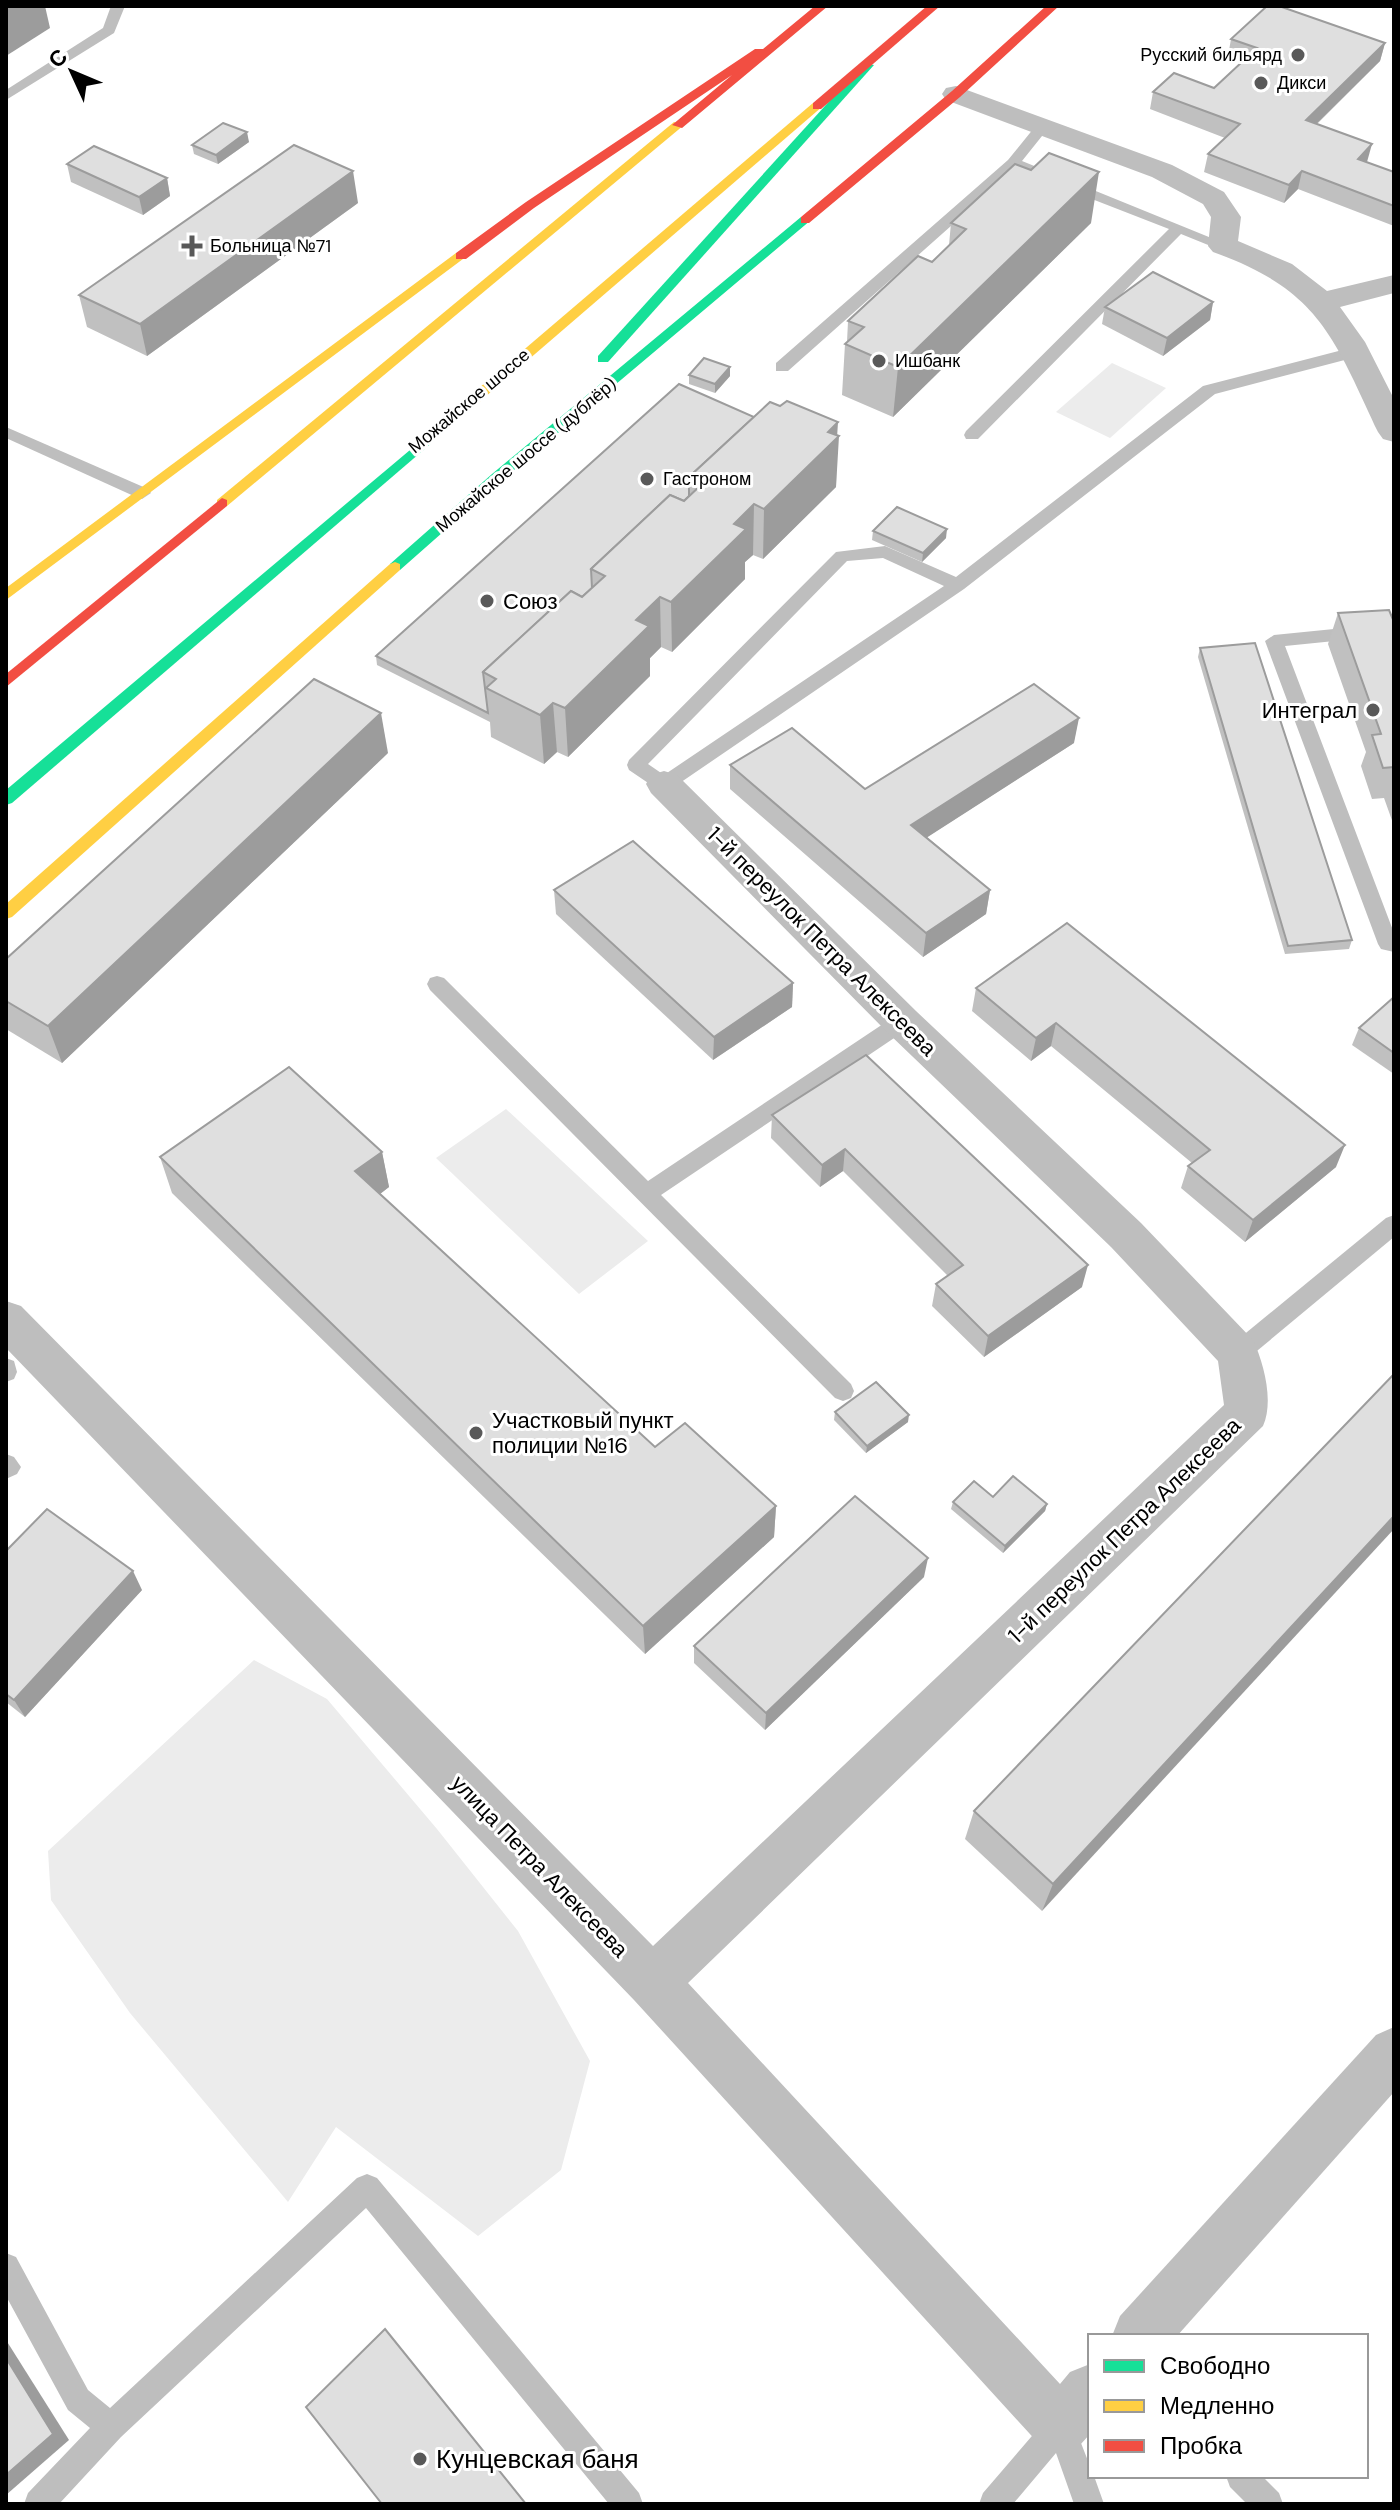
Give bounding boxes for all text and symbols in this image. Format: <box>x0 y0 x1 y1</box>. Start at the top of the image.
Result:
north arrow <box>32 32 112 112</box>
text: С <box>42 43 74 74</box>
place label: Русский бильярд <box>1140 43 1282 67</box>
marker: Русский бильярд <box>1289 46 1307 64</box>
place label: Дикси <box>1277 71 1326 95</box>
marker: Дикси <box>1252 74 1270 92</box>
place label: Больница №71 <box>210 234 331 258</box>
marker: Больница №71 <box>181 235 203 257</box>
street label: Можайское шоссе <box>403 343 535 459</box>
place label: Ишбанк <box>895 349 960 373</box>
marker: Ишбанк <box>870 352 888 370</box>
street label: Можайское шоссе (дублёр) <box>430 372 622 538</box>
place label: Гастроном <box>663 467 751 491</box>
marker: Гастроном <box>638 470 656 488</box>
place label: Союз <box>503 587 558 616</box>
marker: Союз <box>478 592 496 610</box>
place label: Интеграл <box>1262 696 1357 725</box>
marker: Интеграл <box>1364 701 1382 719</box>
street label: 1-й переулок Петра Алексеева <box>701 820 943 1063</box>
place label: Участковый пункт полиции №16 <box>492 1406 674 1460</box>
street label: 1-й переулок Петра Алексеева <box>1002 1411 1248 1650</box>
marker: Участковый пункт полиции №16 <box>467 1424 485 1442</box>
street label: улица Петра Алексеева <box>445 1769 635 1964</box>
legend <box>1088 2334 1368 2478</box>
text: Свободно <box>1160 2350 1270 2381</box>
text: Медленно <box>1160 2390 1274 2421</box>
text: Пробка <box>1160 2430 1243 2461</box>
place label: Кунцевская баня <box>436 2442 639 2476</box>
marker: Кунцевская баня <box>411 2450 429 2468</box>

